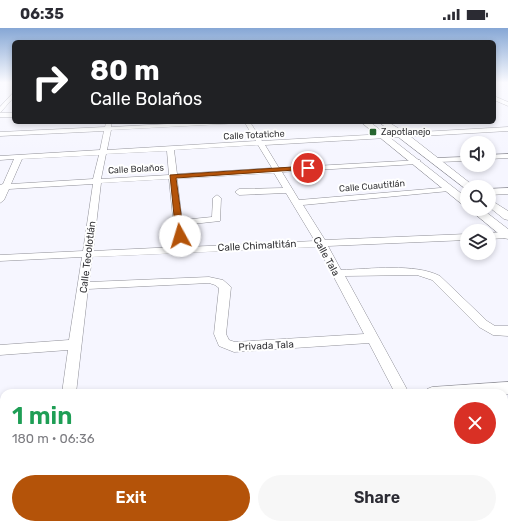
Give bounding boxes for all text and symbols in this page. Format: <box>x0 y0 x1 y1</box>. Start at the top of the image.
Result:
text: 06:35 <box>20 5 64 23</box>
text: 80 m <box>90 54 160 87</box>
icon: right <box>24 56 76 108</box>
text: Calle Bolaños <box>90 88 202 110</box>
marker: Zapotlanejo <box>368 127 378 137</box>
place label: Zapotlanejo <box>381 127 430 137</box>
street label: Calle Totatiche <box>223 128 285 142</box>
map controls <box>460 136 496 260</box>
button: sound <box>460 136 496 172</box>
pin <box>291 151 325 185</box>
icon: arrive <box>297 157 319 179</box>
street label: Calle Bolaños <box>108 163 165 175</box>
street label: Calle Cuautitlán <box>339 178 405 194</box>
button: search <box>460 180 496 216</box>
position arrow <box>159 215 201 257</box>
street label: Calle Tecolotlán <box>78 220 98 294</box>
button: layers <box>460 224 496 260</box>
street label: Calle Tala <box>310 235 342 278</box>
street label: Calle Chimaltitán <box>217 238 297 254</box>
street label: Privada Tala <box>238 339 294 353</box>
text: 1 min <box>12 402 72 430</box>
button: close <box>454 402 496 444</box>
text: 180 m · 06:36 <box>12 431 95 446</box>
button: Exit <box>12 475 250 521</box>
button: Share <box>258 475 496 521</box>

